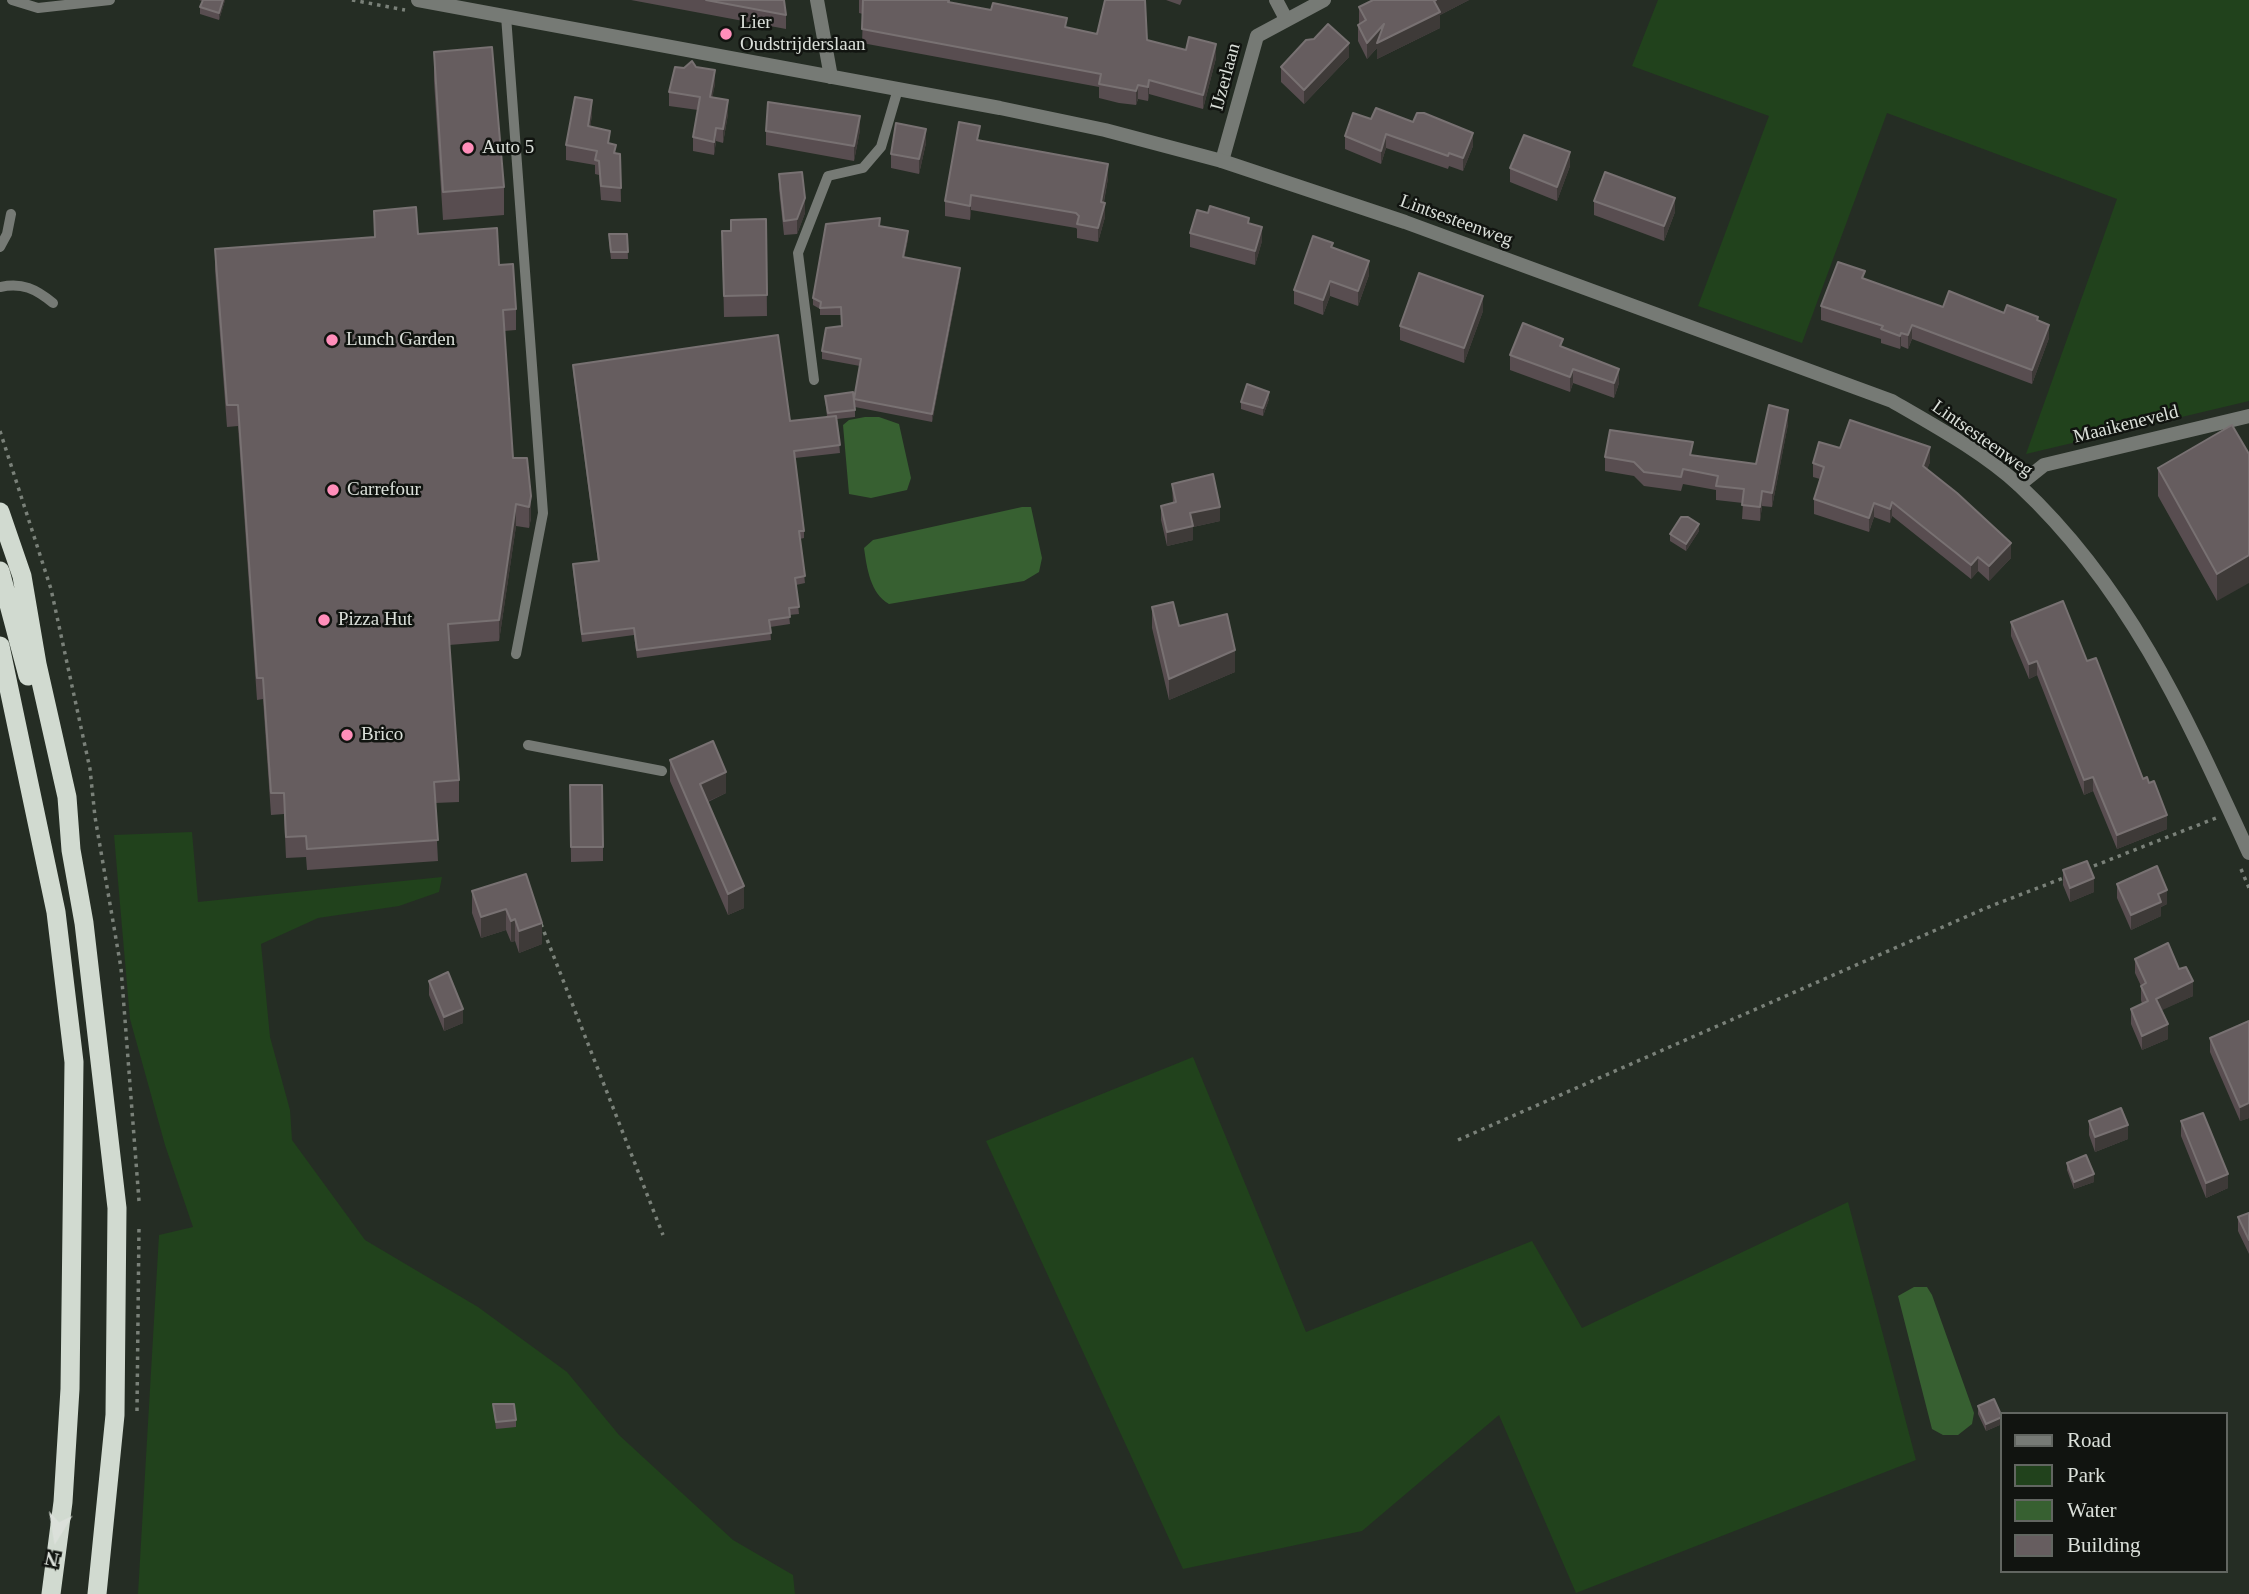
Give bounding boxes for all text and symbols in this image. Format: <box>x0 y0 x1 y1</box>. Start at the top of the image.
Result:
place label: Lier Oudstrijderslaan <box>740 12 866 56</box>
marker: Lier Oudstrijderslaan <box>718 26 734 42</box>
street label: IJzerlaan <box>1206 41 1246 113</box>
place label: Auto 5 <box>482 137 534 159</box>
marker: Auto 5 <box>460 140 476 156</box>
street label: Lintsesteenweg <box>1397 190 1515 252</box>
place label: Lunch Garden <box>346 329 455 351</box>
marker: Lunch Garden <box>324 332 340 348</box>
street label: Lintsesteenweg <box>1927 396 2037 482</box>
street label: Maaikeneveld <box>2071 401 2181 449</box>
place label: Carrefour <box>347 479 421 501</box>
marker: Carrefour <box>325 482 341 498</box>
place label: Pizza Hut <box>338 609 412 631</box>
marker: Pizza Hut <box>316 612 332 628</box>
place label: Brico <box>361 724 403 746</box>
marker: Brico <box>339 727 355 743</box>
legend <box>2000 1412 2228 1573</box>
text: Road <box>2067 1428 2111 1452</box>
text: Park <box>2067 1463 2106 1487</box>
text: Water <box>2067 1498 2117 1522</box>
north arrow <box>21 1503 91 1573</box>
text: Building <box>2067 1533 2141 1557</box>
text: N <box>43 1547 61 1571</box>

